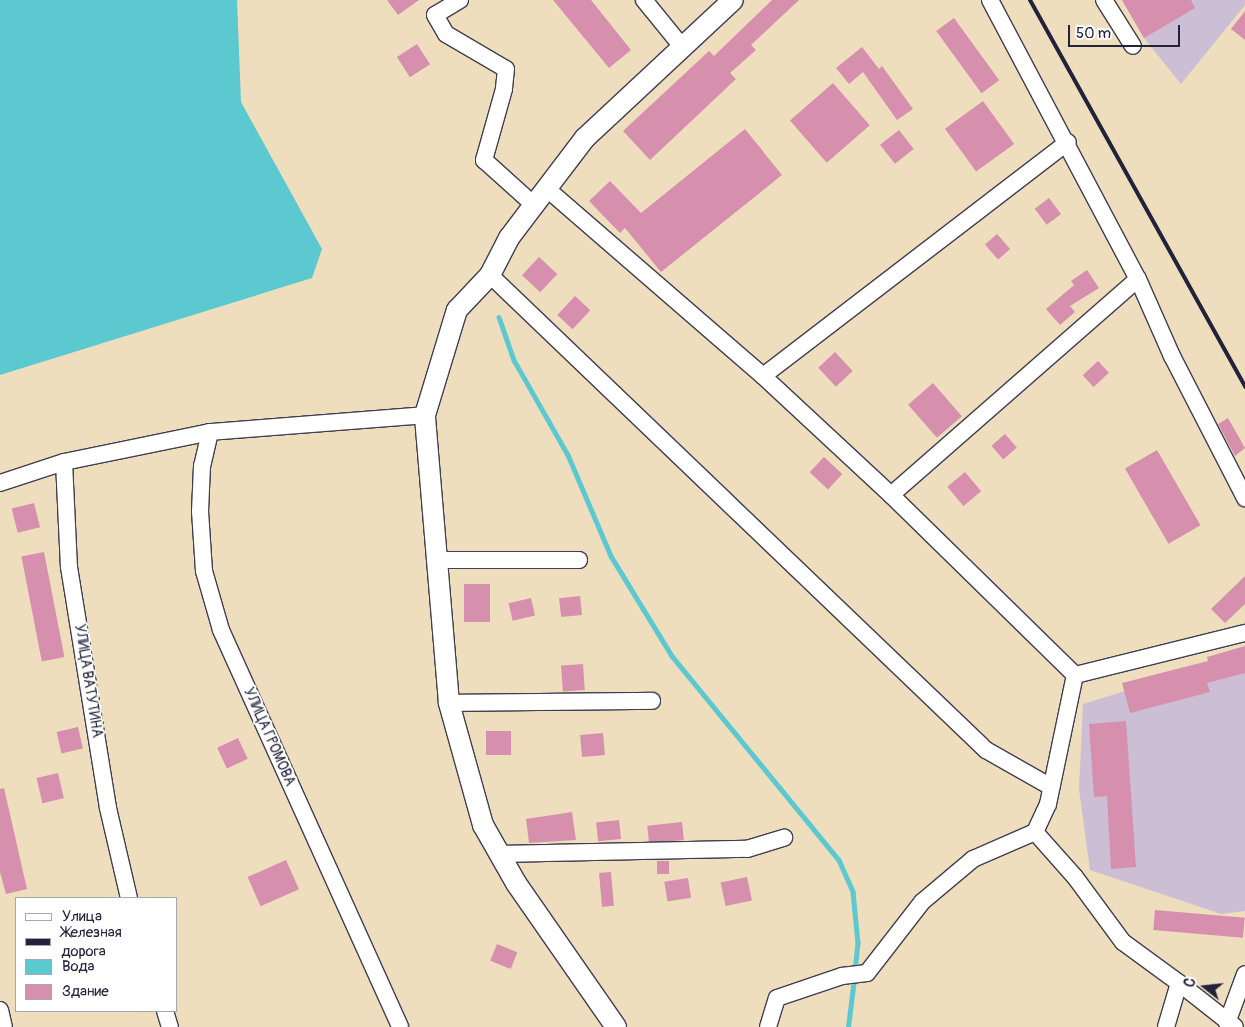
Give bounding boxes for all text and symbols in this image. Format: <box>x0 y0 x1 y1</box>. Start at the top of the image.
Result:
scale bar <box>1070 15 1182 47</box>
text: 50 m <box>1076 24 1111 43</box>
street label: УЛИЦА ВАТУТИНА <box>71 623 105 739</box>
street label: УЛИЦА ГРОМОВА <box>240 685 298 789</box>
legend <box>15 897 178 1012</box>
text: Улица <box>62 907 102 926</box>
text: Железная дорога <box>61 923 122 961</box>
text: Вода <box>62 957 95 976</box>
north arrow <box>1180 962 1230 1012</box>
text: С <box>1181 976 1199 989</box>
text: Здание <box>62 982 109 1001</box>

